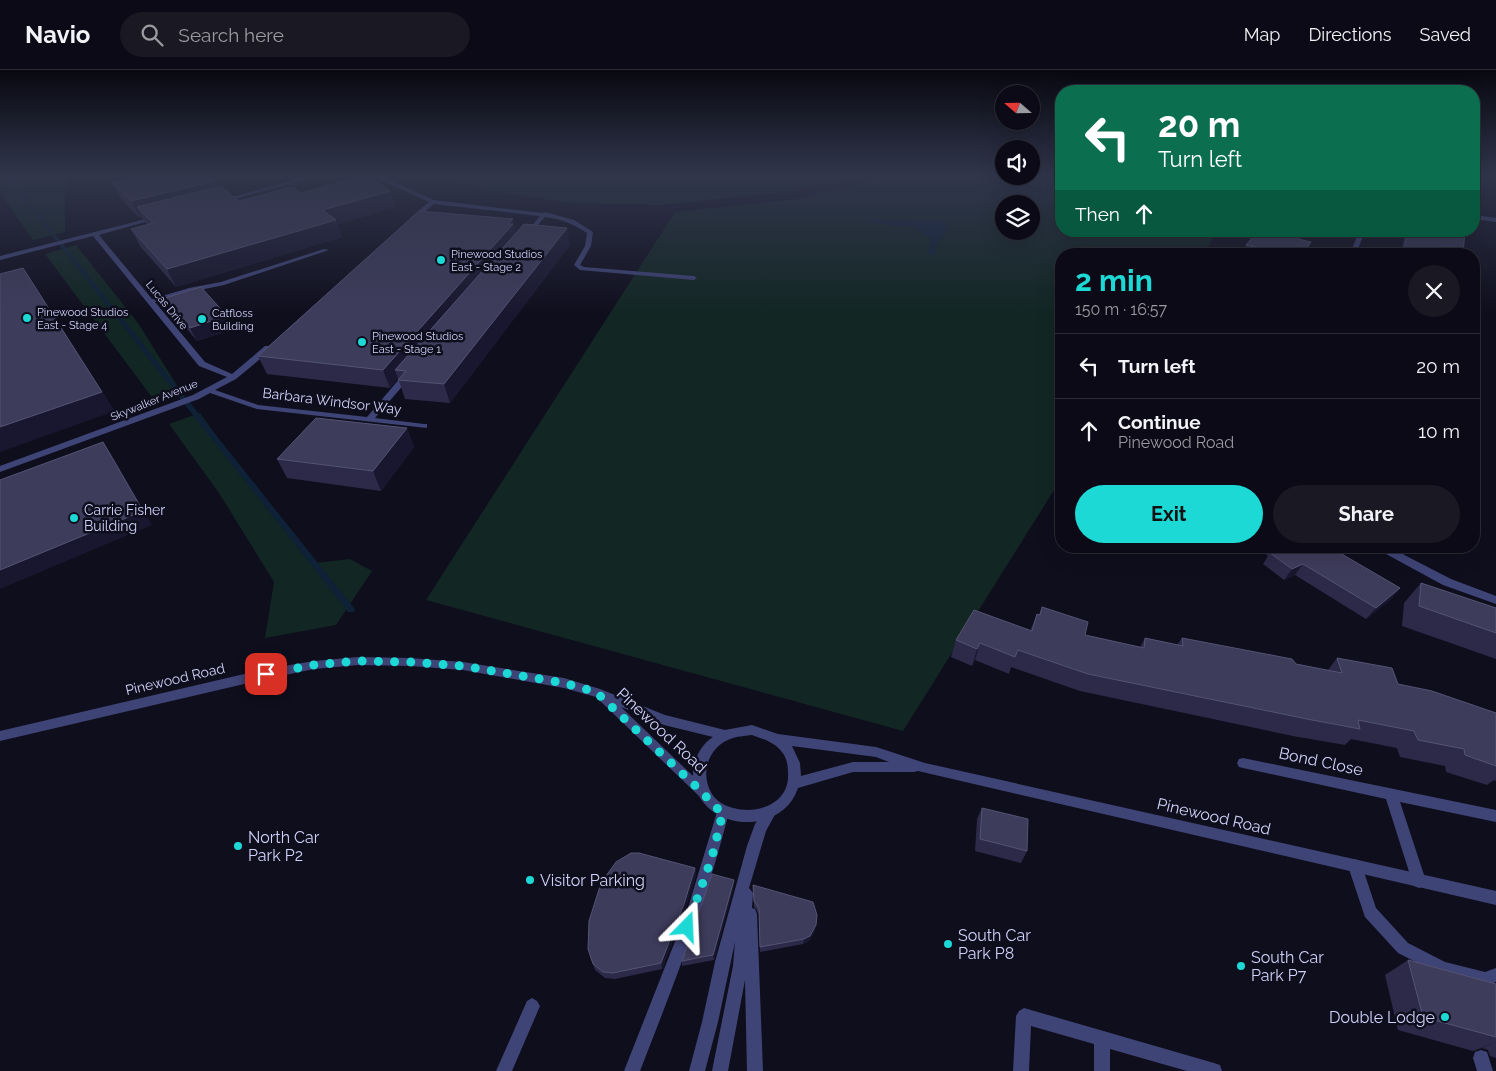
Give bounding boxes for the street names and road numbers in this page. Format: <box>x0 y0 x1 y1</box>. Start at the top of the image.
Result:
street label: Lucas Drive <box>143 278 191 333</box>
street label: Skywalker Avenue <box>109 377 200 424</box>
street label: Barbara Windsor Way <box>262 385 403 418</box>
street label: Pinewood Road <box>124 660 226 698</box>
street label: Pinewood Road <box>613 684 711 777</box>
street label: Bond Close <box>1277 743 1365 780</box>
street label: Pinewood Road <box>1155 794 1273 839</box>

